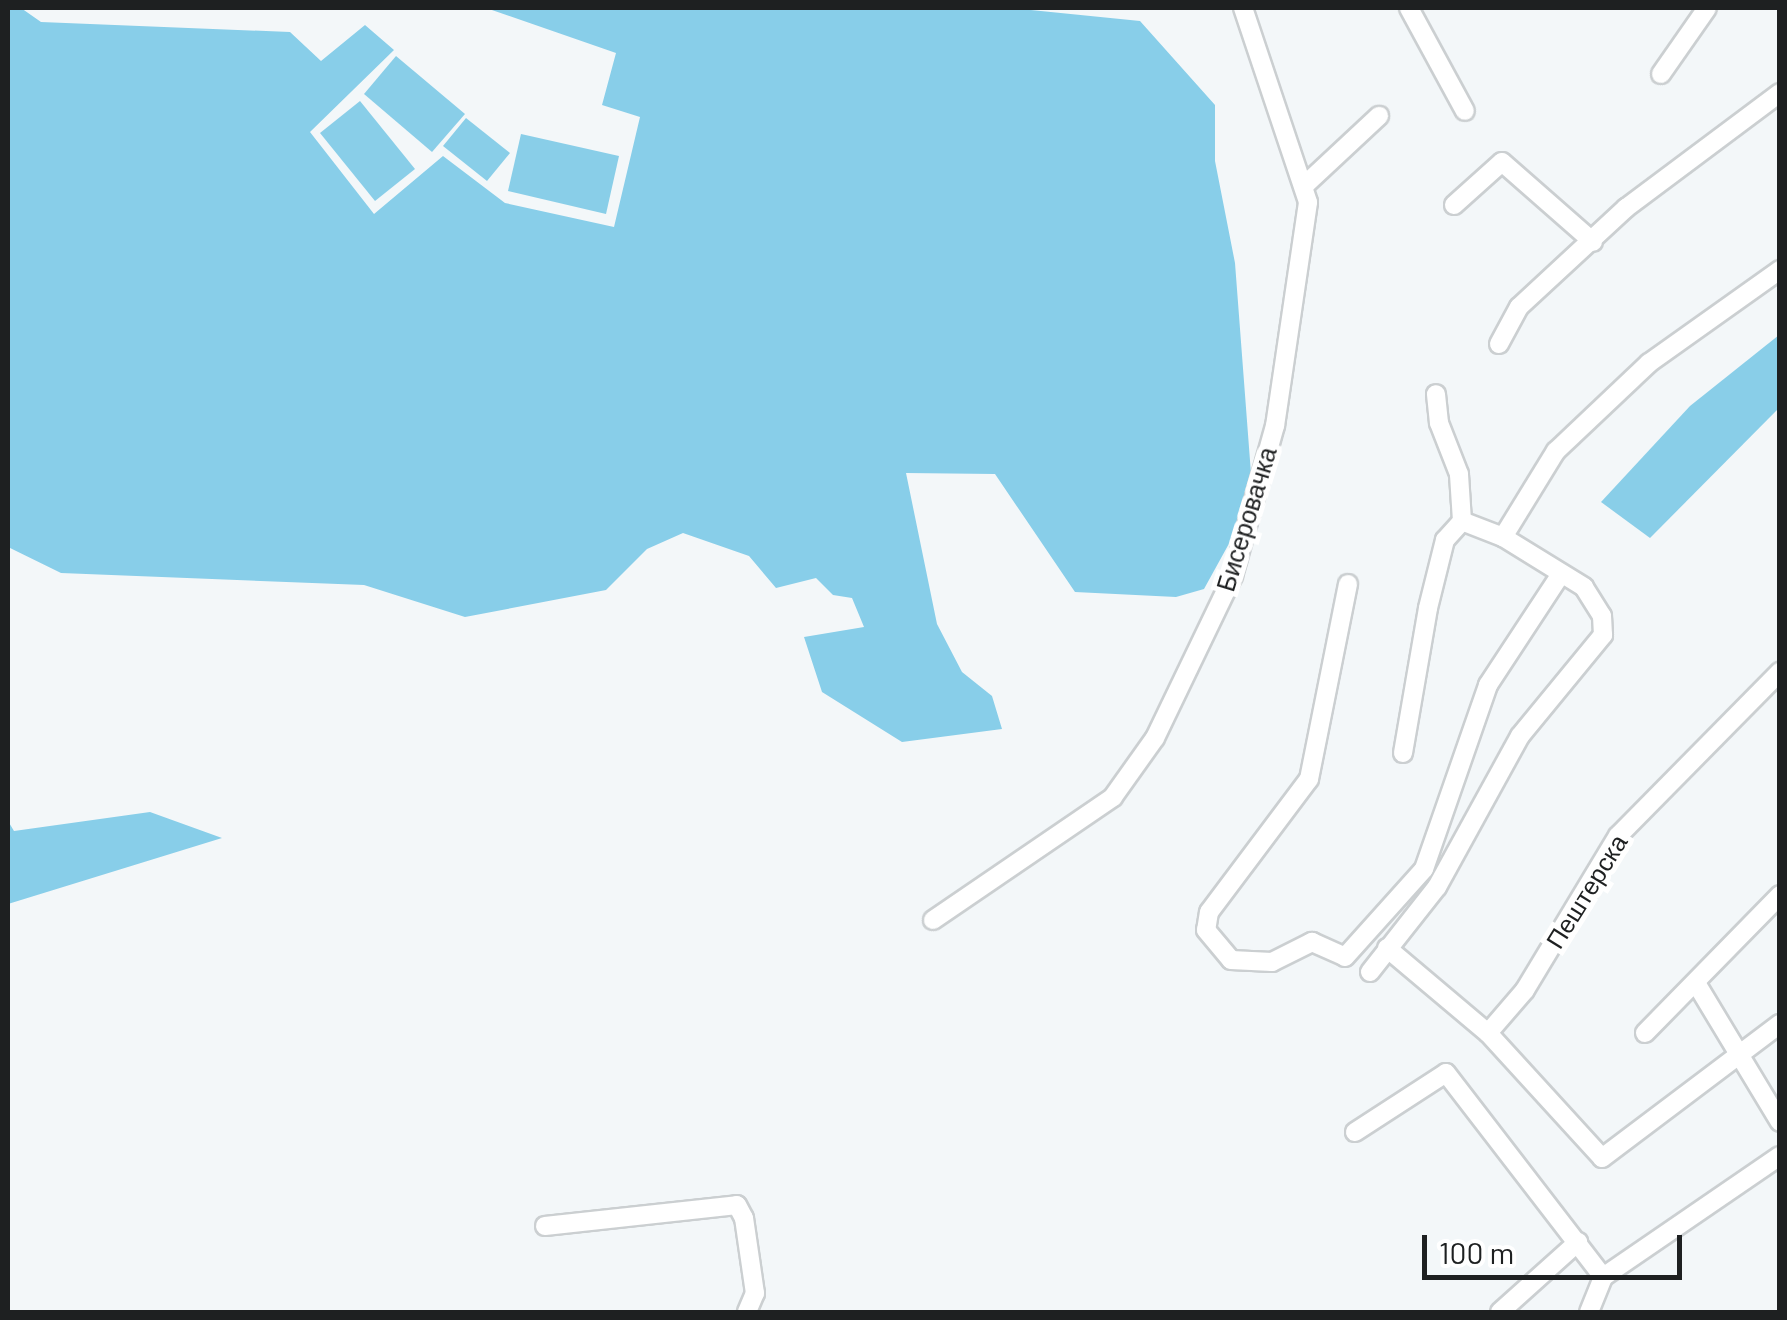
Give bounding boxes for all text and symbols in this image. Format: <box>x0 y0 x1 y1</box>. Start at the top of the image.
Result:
street label: Бисеровачка <box>1210 443 1282 595</box>
street label: Пештерска <box>1539 828 1633 954</box>
scale bar <box>1427 1215 1687 1277</box>
text: 100 m <box>1439 1234 1514 1270</box>

